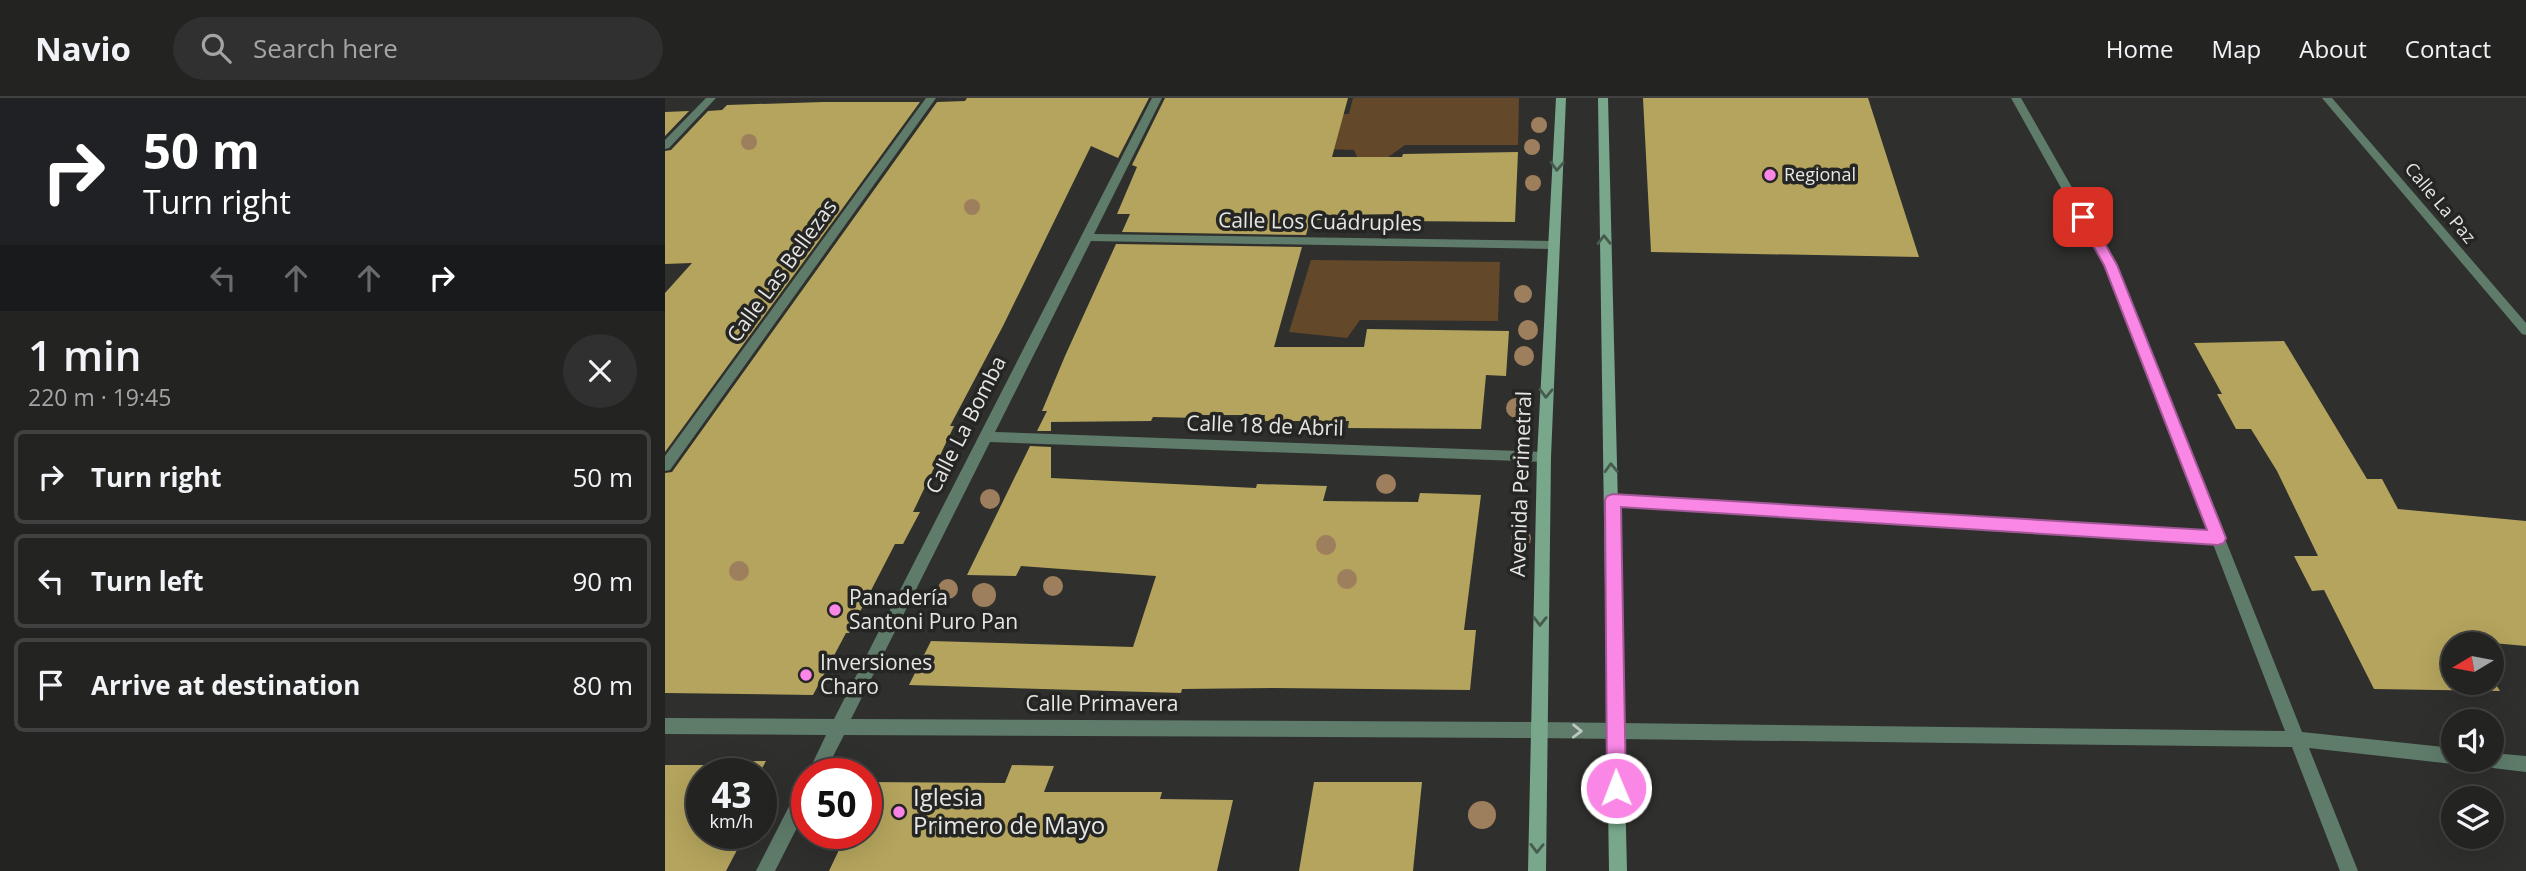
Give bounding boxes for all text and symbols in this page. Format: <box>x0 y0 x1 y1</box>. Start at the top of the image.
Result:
search box <box>173 17 663 80</box>
text: Navio <box>35 26 131 71</box>
icon: search <box>197 29 235 67</box>
text: Search here <box>253 30 398 66</box>
text: Home <box>2106 32 2174 65</box>
text: Map <box>2212 32 2261 65</box>
text: About <box>2299 32 2367 65</box>
text: Contact <box>2405 32 2491 65</box>
text: 50 m <box>143 117 260 183</box>
icon: right <box>28 126 119 217</box>
street label: Calle La Paz <box>2400 157 2482 248</box>
one-way arrow <box>1550 161 1565 172</box>
place label: Regional <box>1784 162 1856 186</box>
marker: Regional <box>1762 167 1778 183</box>
text: Turn right <box>143 180 291 223</box>
pin <box>2053 187 2113 247</box>
street label: Calle Las Bellezas <box>720 193 843 347</box>
icon: arrive <box>2064 198 2102 236</box>
street label: Calle Los Cuádruples <box>1218 205 1422 237</box>
one-way arrow <box>1596 234 1612 245</box>
icon: left <box>204 259 242 297</box>
icon: ahead <box>277 259 315 297</box>
icon: ahead <box>350 259 388 297</box>
icon: right <box>423 259 461 297</box>
text: 1 min <box>28 326 141 383</box>
button: close <box>563 334 637 408</box>
street label: Calle La Bomba <box>918 351 1012 498</box>
text: 220 m · 19:45 <box>28 381 171 413</box>
one-way arrow <box>1539 388 1554 399</box>
street label: Avenida Perimetral <box>1503 390 1537 578</box>
street label: Calle 18 de Abril <box>1186 408 1344 442</box>
icon: right <box>32 458 70 496</box>
text: Turn right <box>91 459 222 495</box>
text: 50 m <box>572 459 633 495</box>
one-way arrow <box>1604 462 1619 473</box>
icon: left <box>32 562 70 600</box>
text: Turn left <box>91 563 203 599</box>
text: 90 m <box>572 563 633 599</box>
place label: Panadería Santoni Puro Pan <box>849 583 1018 635</box>
marker: Panadería Santoni Puro Pan <box>827 602 843 618</box>
one-way arrow <box>1533 616 1548 627</box>
north arrow <box>2441 632 2504 695</box>
map controls <box>2441 632 2504 849</box>
place label: Inversiones Charo <box>820 648 932 700</box>
icon: arrive <box>32 666 70 704</box>
text: Arrive at destination <box>91 667 360 703</box>
text: 80 m <box>572 667 633 703</box>
marker: Inversiones Charo <box>798 667 814 683</box>
street label: Calle Primavera <box>1026 689 1178 717</box>
button: sound <box>2441 709 2504 772</box>
one-way arrow <box>1572 723 1583 739</box>
position arrow <box>1579 751 1653 825</box>
speed limit sign: 50 <box>791 758 882 849</box>
text: 43 <box>711 771 752 818</box>
place label: Iglesia Primero de Mayo <box>913 780 1105 841</box>
button: layers <box>2441 786 2504 849</box>
marker: Iglesia Primero de Mayo <box>891 804 907 820</box>
text: km/h <box>710 809 753 833</box>
one-way arrow <box>1529 844 1545 854</box>

